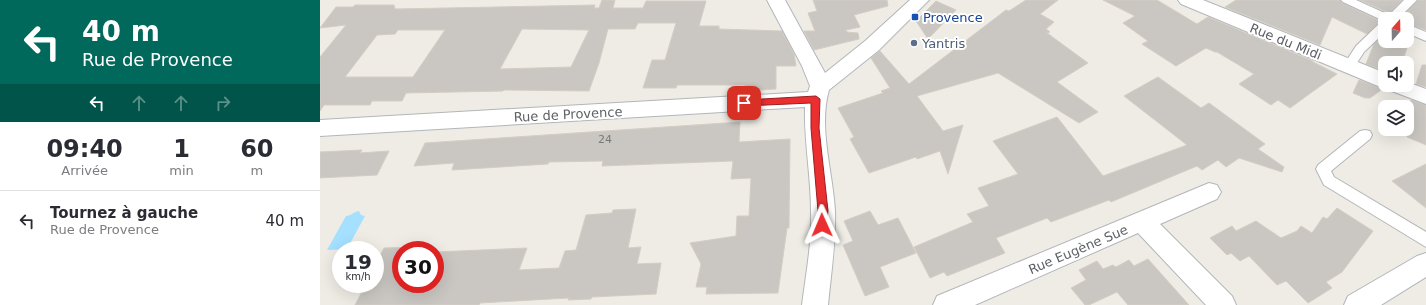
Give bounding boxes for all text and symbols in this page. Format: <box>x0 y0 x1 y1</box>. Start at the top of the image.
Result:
place label: Provence <box>923 10 983 25</box>
marker: Provence <box>910 12 920 22</box>
north arrow <box>1378 12 1414 48</box>
map controls <box>1378 12 1414 136</box>
text: 40 m <box>82 15 160 48</box>
icon: left <box>16 16 68 68</box>
street label: Rue du Midi <box>1248 20 1324 63</box>
place label: Yantris <box>921 36 965 51</box>
marker: Yantris <box>909 38 919 48</box>
text: Rue de Provence <box>82 49 233 70</box>
button: sound <box>1378 56 1414 92</box>
pin <box>727 86 761 120</box>
icon: left <box>86 92 108 114</box>
icon: ahead <box>128 92 150 114</box>
icon: ahead <box>170 92 192 114</box>
icon: right <box>212 92 234 114</box>
icon: arrive <box>733 92 755 114</box>
button: layers <box>1378 100 1414 136</box>
street label: Rue de Provence <box>513 104 623 125</box>
house number: 24 <box>598 133 612 146</box>
text: 09:40 <box>46 135 123 163</box>
text: 1 <box>173 135 190 163</box>
text: 60 <box>240 135 274 163</box>
text: Arrivée <box>61 163 108 178</box>
text: min <box>169 163 194 178</box>
text: m <box>251 163 263 178</box>
text: Tournez à gauche <box>50 204 198 222</box>
position arrow <box>801 204 843 246</box>
icon: left <box>16 210 38 232</box>
text: 40 m <box>266 212 304 230</box>
text: Rue de Provence <box>50 222 159 237</box>
street label: Rue Eugène Sue <box>1026 222 1130 277</box>
speed limit sign: 30 <box>392 241 444 293</box>
text: 19 <box>344 250 372 274</box>
text: km/h <box>345 271 371 282</box>

